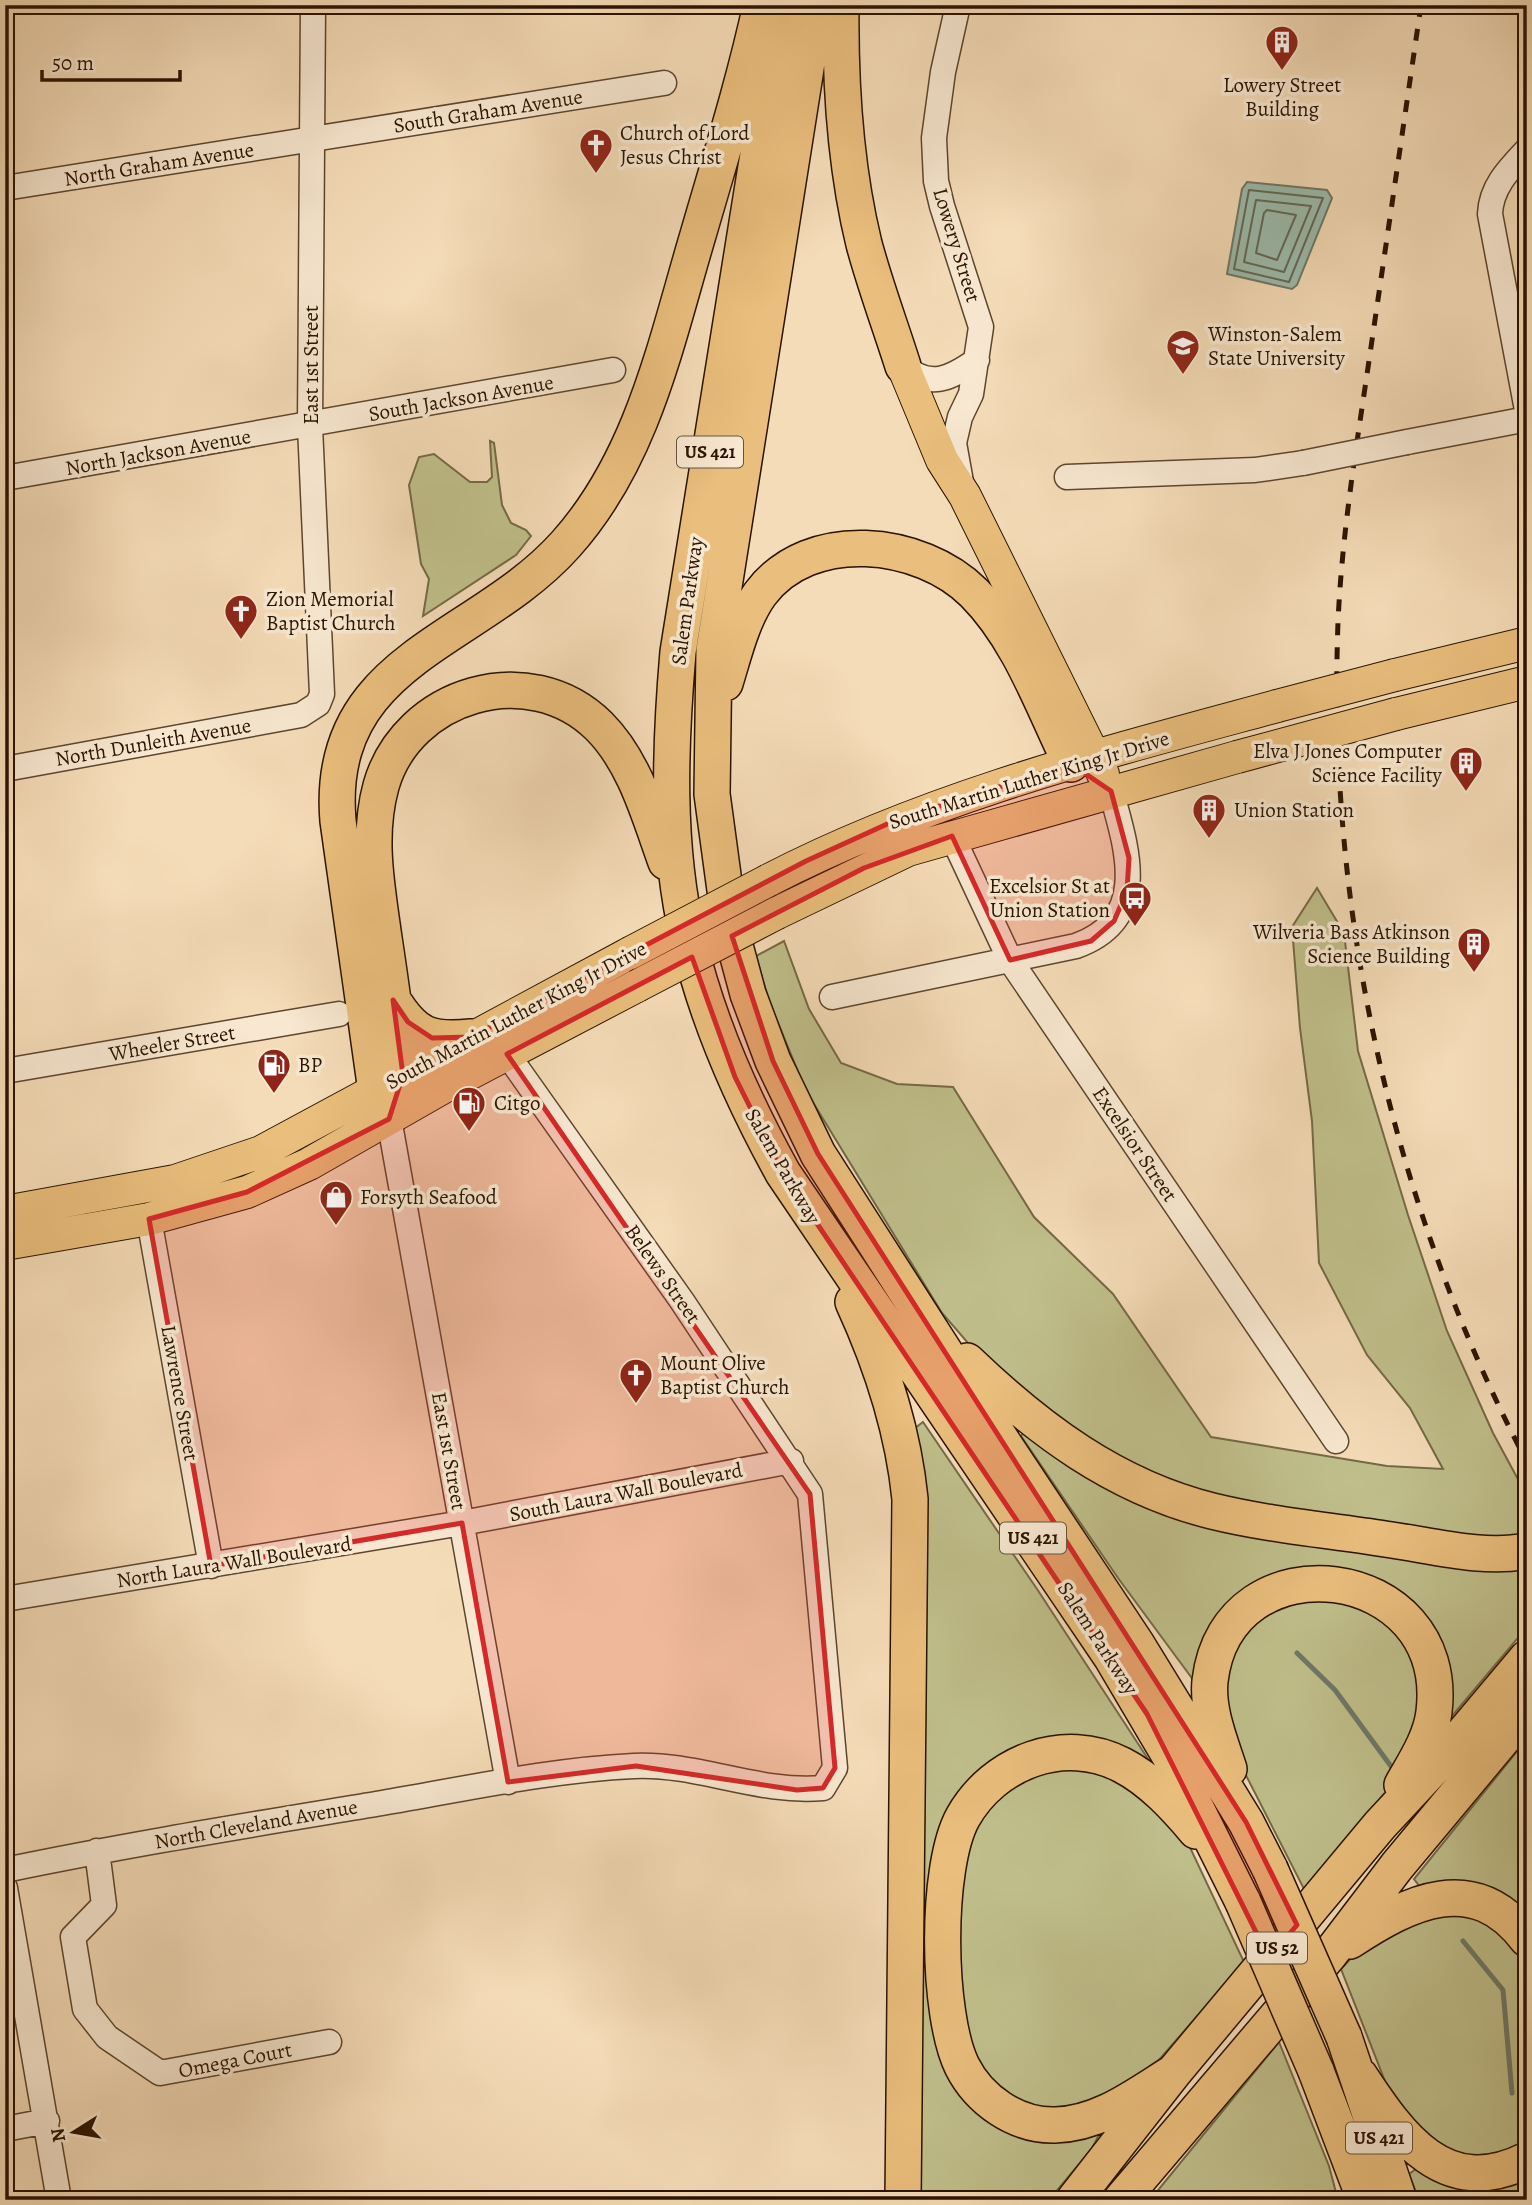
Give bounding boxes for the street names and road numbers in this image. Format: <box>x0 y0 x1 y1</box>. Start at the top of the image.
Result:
street label: South Graham Avenue <box>391 82 585 140</box>
street label: North Graham Avenue <box>62 135 256 193</box>
street label: Lowery Street <box>926 184 988 306</box>
street label: East 1st Street <box>297 305 325 425</box>
street label: South Jackson Avenue <box>366 368 556 428</box>
street label: North Jackson Avenue <box>63 422 253 482</box>
road number: US 421 <box>677 436 743 467</box>
street label: Salem Parkway <box>664 534 710 667</box>
street label: North Dunleith Avenue <box>53 711 253 773</box>
street label: South Martin Luther King Jr Drive <box>885 724 1173 836</box>
street label: South Martin Luther King Jr Drive <box>381 934 651 1096</box>
street label: Wheeler Street <box>106 1018 237 1068</box>
street label: Excelsior Street <box>1086 1081 1184 1207</box>
street label: Salem Parkway <box>739 1103 828 1230</box>
street label: Belews Street <box>618 1219 708 1329</box>
street label: Lawrence Street <box>154 1323 206 1463</box>
street label: East 1st Street <box>425 1390 473 1512</box>
street label: South Laura Wall Boulevard <box>507 1456 746 1528</box>
road number: US 421 <box>1000 1522 1066 1554</box>
street label: North Laura Wall Boulevard <box>114 1529 354 1594</box>
street label: Salem Parkway <box>1051 1576 1145 1700</box>
street label: North Cleveland Avenue <box>152 1792 360 1856</box>
road number: US 52 <box>1247 1932 1307 1964</box>
street label: Omega Court <box>176 2035 294 2085</box>
road number: US 421 <box>1346 2122 1412 2154</box>

